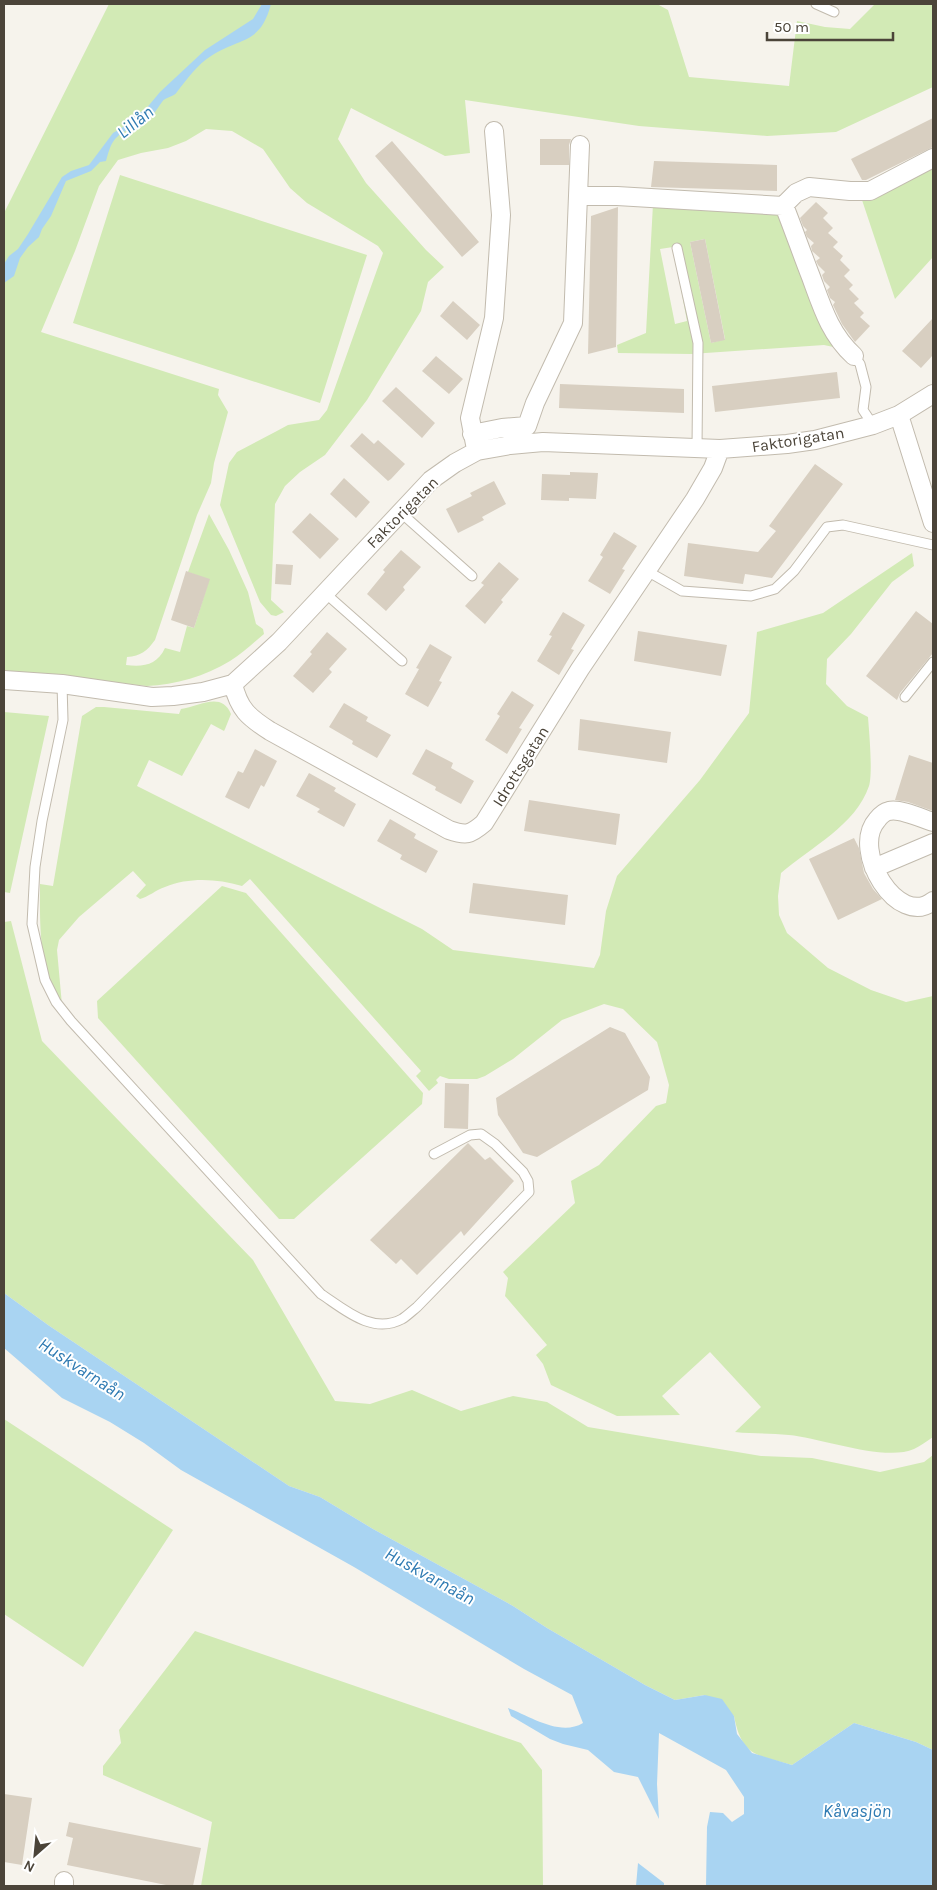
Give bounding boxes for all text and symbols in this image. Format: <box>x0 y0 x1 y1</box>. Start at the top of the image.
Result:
scale bar <box>767 10 893 42</box>
text: 50 m <box>774 18 809 36</box>
water label: Lillån <box>112 101 158 143</box>
street label: Faktorigatan <box>750 423 846 456</box>
street label: Faktorigatan <box>363 473 442 552</box>
street label: Idrottsgatan <box>488 723 553 810</box>
water label: Huskvarnaån <box>34 1333 130 1405</box>
water label: Huskvarnaån <box>381 1542 479 1610</box>
water label: Kåvasjön <box>823 1800 891 1822</box>
north arrow <box>10 1830 60 1880</box>
text: N <box>21 1856 38 1876</box>

